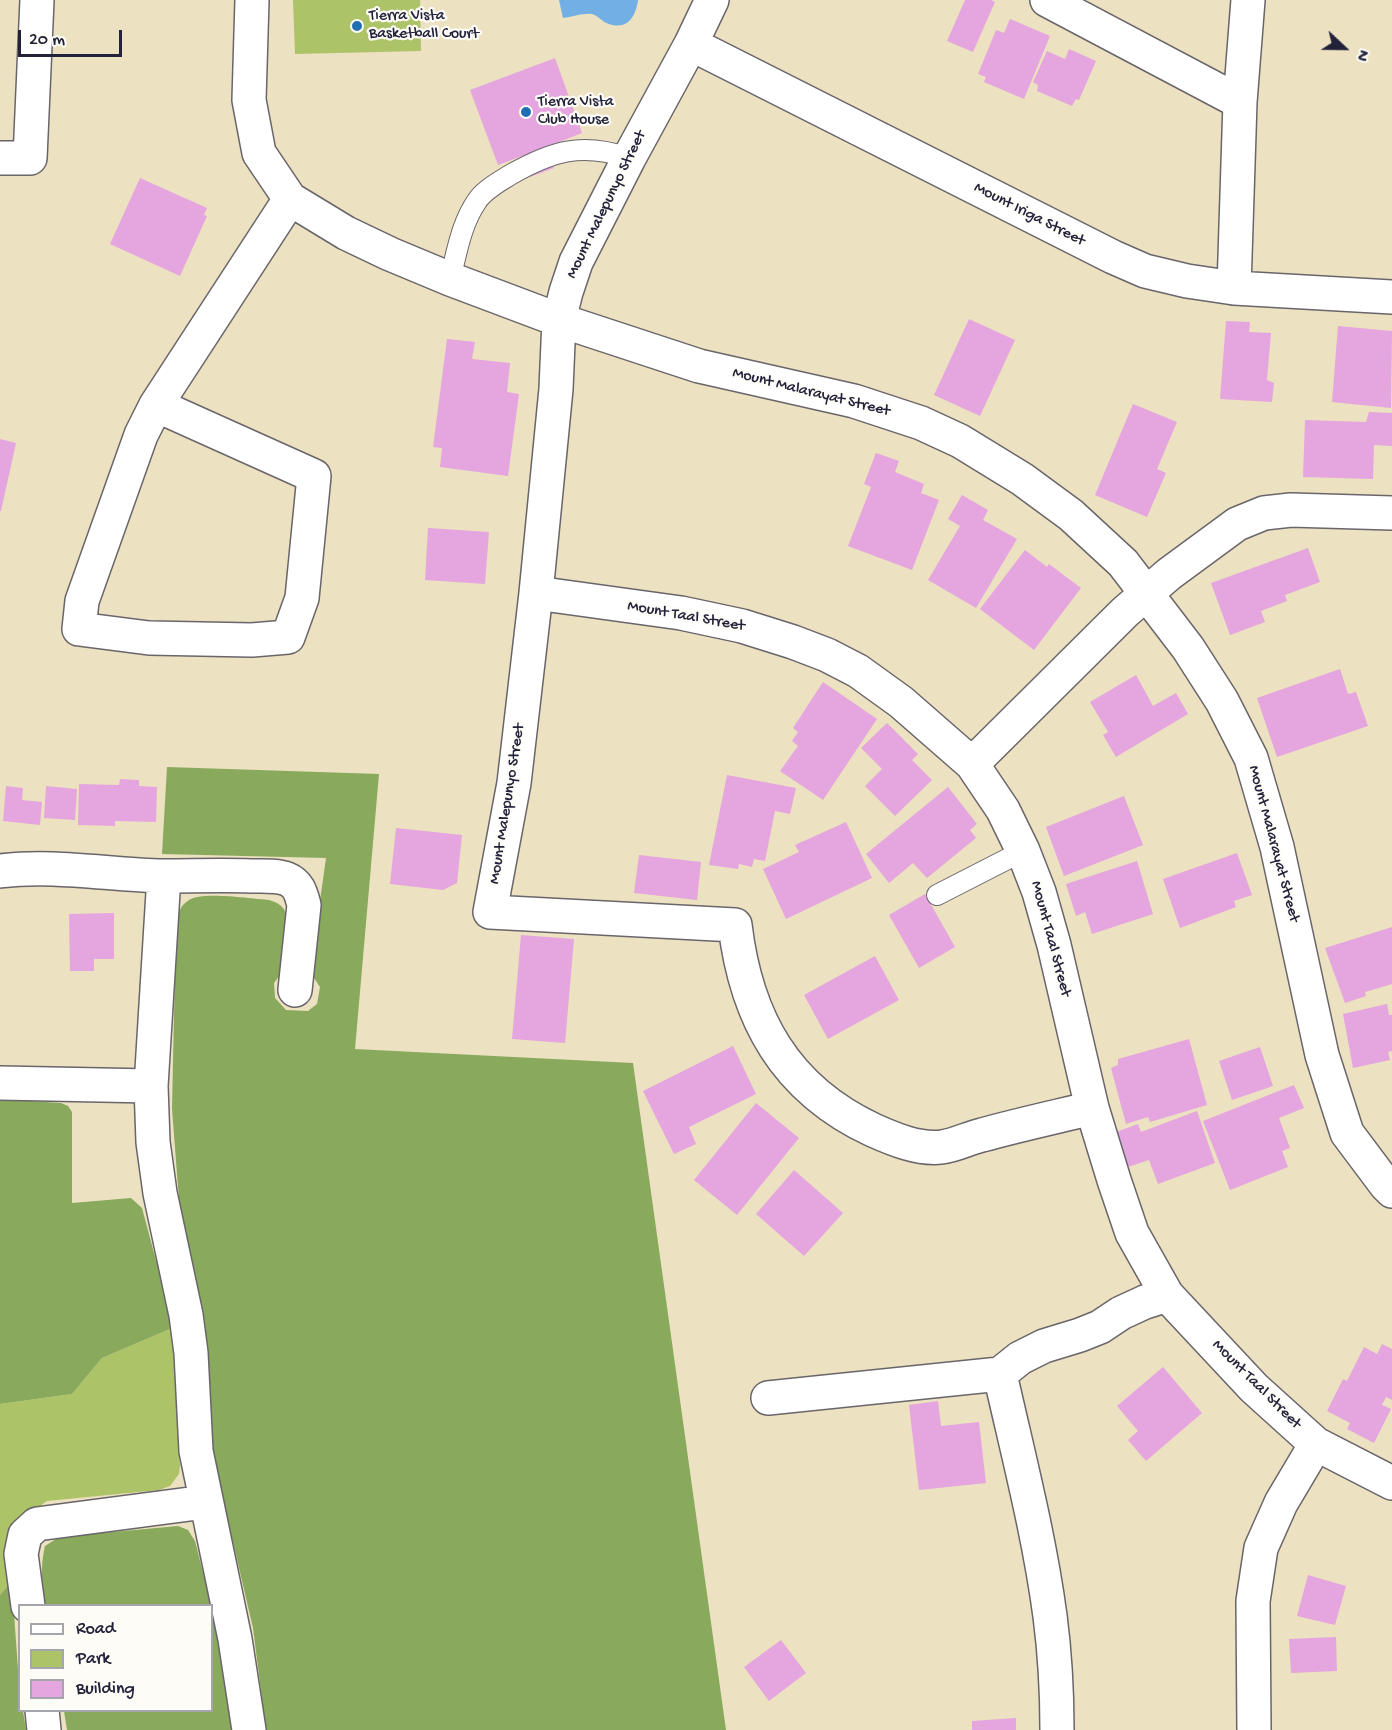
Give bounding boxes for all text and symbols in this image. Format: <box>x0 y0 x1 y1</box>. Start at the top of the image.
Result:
place label: Tierra Vista Basketball Court <box>369 7 479 45</box>
scale bar <box>21 18 124 56</box>
north arrow <box>1314 18 1374 78</box>
marker: Tierra Vista Basketball Court <box>350 19 364 33</box>
text: 20 m <box>29 30 65 51</box>
text: N <box>1350 47 1372 63</box>
place label: Tierra Vista Club House <box>538 93 614 131</box>
marker: Tierra Vista Club House <box>519 105 533 119</box>
street label: Mount Malepunyo Street <box>563 128 651 282</box>
street label: Mount Iriga Street <box>970 179 1088 251</box>
street label: Mount Malarayat Street <box>730 364 892 422</box>
street label: Mount Taal Street <box>626 597 746 637</box>
street label: Mount Malepunyo Street <box>486 722 530 886</box>
street label: Mount Malarayat Street <box>1243 764 1303 924</box>
street label: Mount Taal Street <box>1025 879 1075 999</box>
street label: Mount Taal Street <box>1207 1336 1305 1434</box>
legend <box>18 1604 213 1712</box>
text: Road <box>76 1619 115 1640</box>
text: Park <box>76 1649 110 1670</box>
text: Building <box>76 1679 135 1700</box>

